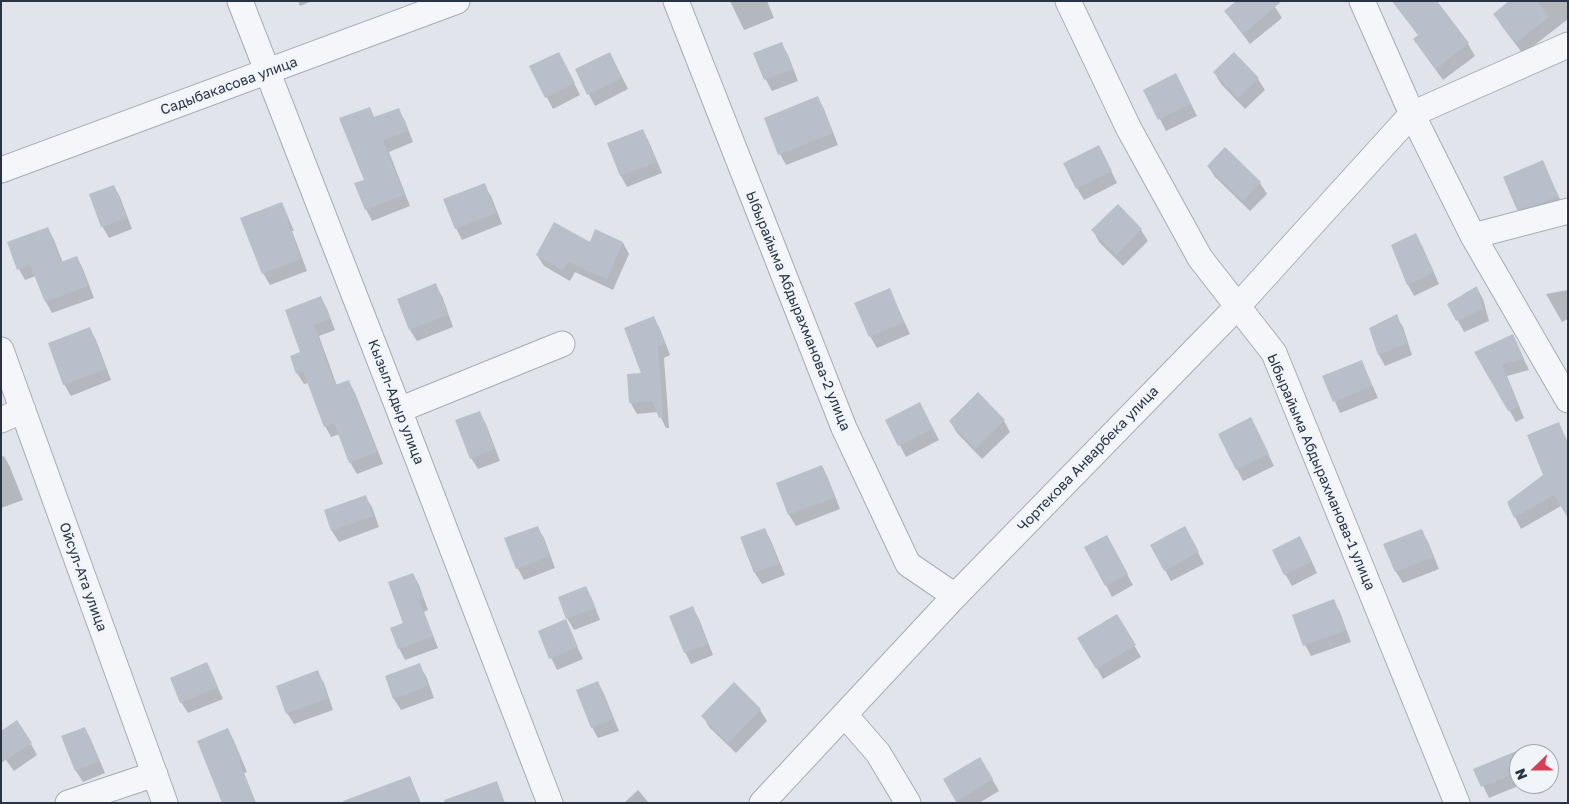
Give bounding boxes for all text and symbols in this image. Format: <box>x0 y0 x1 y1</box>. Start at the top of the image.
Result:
street label: Садыбакасова улица <box>158 53 300 119</box>
street label: Ыбырайыма Абдырахманова-2 улица <box>742 189 854 433</box>
street label: Кызыл-Адыр улица <box>364 337 428 467</box>
street label: Ыбырайыма Абдырахманова-1 улица <box>1263 351 1379 593</box>
street label: Чортекова Анварбека улица <box>1014 383 1162 535</box>
street label: Ойсул-Ата улица <box>55 520 111 634</box>
north arrow <box>1509 744 1559 794</box>
text: N <box>1511 766 1530 783</box>

